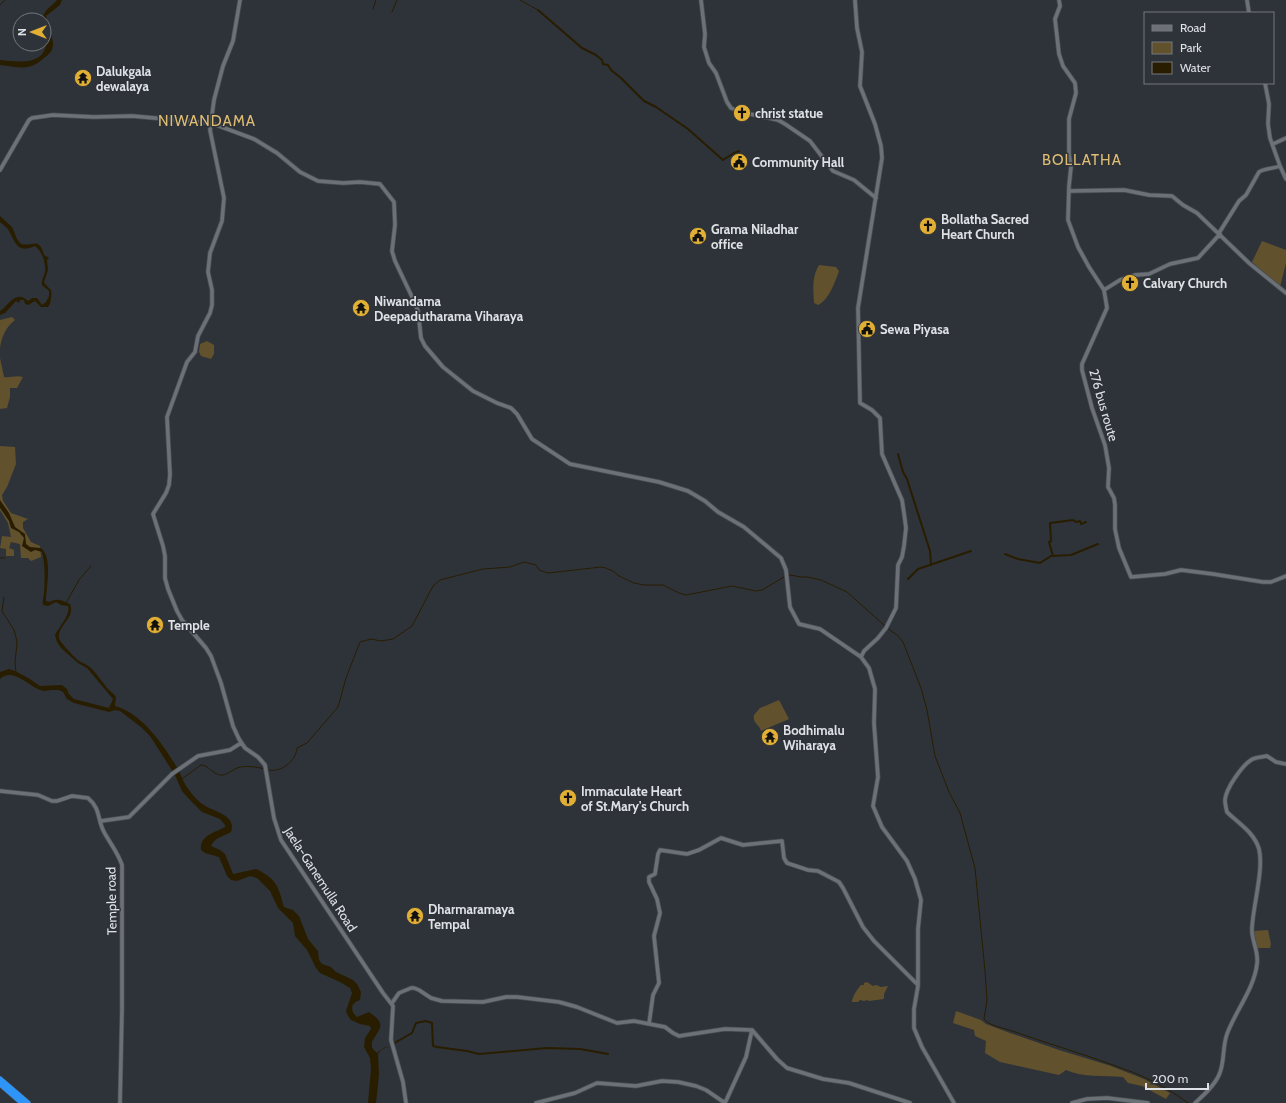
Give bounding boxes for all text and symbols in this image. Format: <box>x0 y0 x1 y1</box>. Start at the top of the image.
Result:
north arrow <box>12 12 52 52</box>
legend <box>1144 12 1274 84</box>
text: Road <box>1180 20 1206 35</box>
text: N <box>15 28 29 36</box>
text: Park <box>1180 40 1202 55</box>
text: Water <box>1180 60 1211 75</box>
place label: Dalukgala dewalaya <box>96 63 152 94</box>
temple icon: Dalukgala dewalaya <box>73 68 93 88</box>
church icon: christ statue <box>732 103 752 123</box>
place label: christ statue <box>755 105 823 121</box>
district label: NIWANDAMA <box>158 112 256 130</box>
district label: BOLLATHA <box>1042 151 1122 169</box>
public building icon: Community Hall <box>729 152 749 172</box>
place label: Community Hall <box>752 154 845 170</box>
place label: Bollatha Sacred Heart Church <box>941 211 1029 242</box>
church icon: Bollatha Sacred Heart Church <box>918 216 938 236</box>
place label: Grama Niladhar office <box>711 221 799 252</box>
public building icon: Grama Niladhar office <box>688 226 708 246</box>
church icon: Calvary Church <box>1120 273 1140 293</box>
place label: Calvary Church <box>1143 275 1227 291</box>
place label: Niwandama Deepadutharama Viharaya <box>374 293 524 324</box>
temple icon: Niwandama Deepadutharama Viharaya <box>351 298 371 318</box>
public building icon: Sewa Piyasa <box>857 319 877 339</box>
place label: Sewa Piyasa <box>880 321 950 337</box>
street label: 276 bus route <box>1086 367 1122 443</box>
temple icon: Temple <box>145 615 165 635</box>
place label: Temple <box>168 617 210 633</box>
place label: Bodhimalu Wiharaya <box>783 722 845 753</box>
temple icon: Bodhimalu Wiharaya <box>760 727 780 747</box>
place label: Immaculate Heart of St.Mary's Church <box>581 783 689 814</box>
church icon: Immaculate Heart of St.Mary's Church <box>558 788 578 808</box>
street label: Jaela-Ganemulla Road <box>281 823 361 934</box>
street label: Temple road <box>102 867 120 935</box>
place label: Dharmaramaya Tempal <box>428 901 515 932</box>
temple icon: Dharmaramaya Tempal <box>405 906 425 926</box>
scale bar <box>1146 1065 1208 1091</box>
text: 200 m <box>1152 1071 1188 1086</box>

